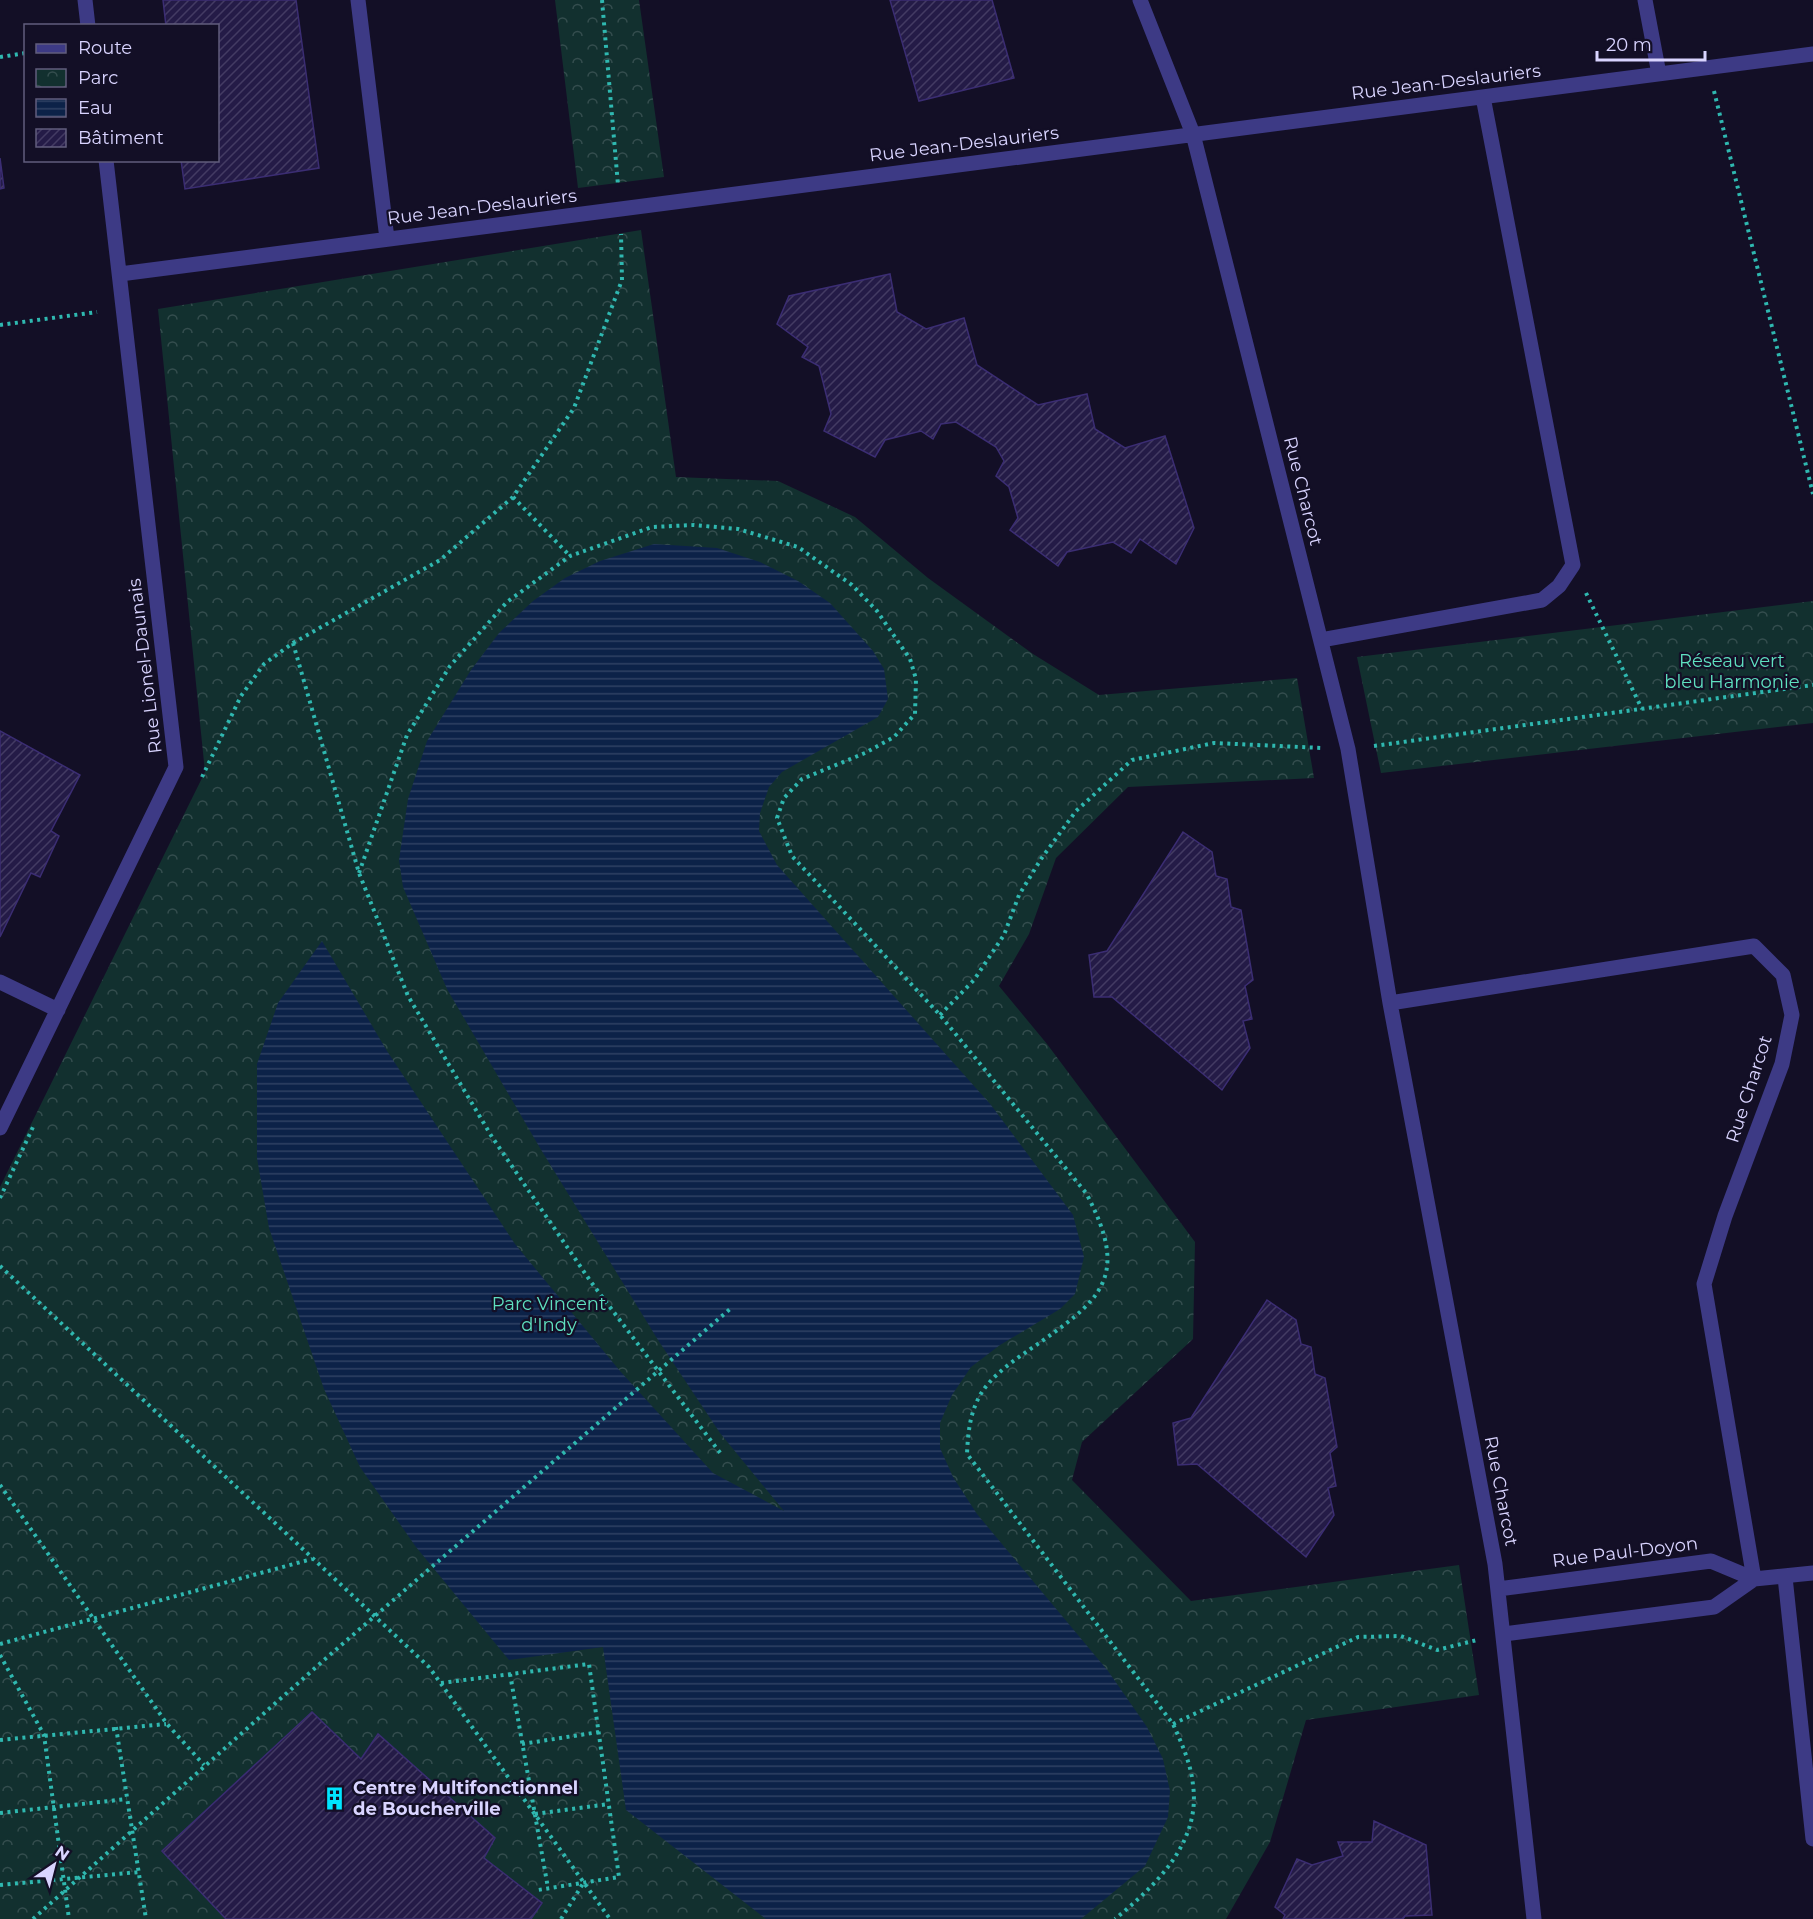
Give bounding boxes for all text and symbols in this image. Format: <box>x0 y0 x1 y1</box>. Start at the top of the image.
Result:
legend <box>24 24 219 162</box>
scale bar <box>1597 24 1705 62</box>
text: 20 m <box>1606 34 1652 56</box>
text: Route <box>78 37 132 59</box>
street label: Rue Jean-Deslauriers <box>1350 59 1542 105</box>
text: Parc <box>78 67 118 89</box>
text: Eau <box>78 97 113 119</box>
street label: Rue Jean-Deslauriers <box>868 121 1060 167</box>
text: Bâtiment <box>78 127 164 149</box>
street label: Rue Jean-Deslauriers <box>386 184 578 230</box>
street label: Rue Charcot <box>1279 434 1327 548</box>
street label: Rue Lionel-Daunais <box>123 577 167 755</box>
park label: Réseau vert bleu Harmonie <box>1664 650 1800 693</box>
street label: Rue Charcot <box>1721 1032 1777 1146</box>
park label: Parc Vincent d'Indy <box>492 1293 606 1336</box>
street label: Rue Charcot <box>1480 1434 1522 1548</box>
street label: Rue Paul-Doyon <box>1551 1532 1699 1572</box>
place label: Centre Multifonctionnel de Boucherville <box>353 1777 578 1820</box>
building icon: Centre Multifonctionnel de Boucherville <box>322 1785 348 1811</box>
north arrow <box>24 1835 84 1895</box>
text: N <box>52 1842 73 1865</box>

